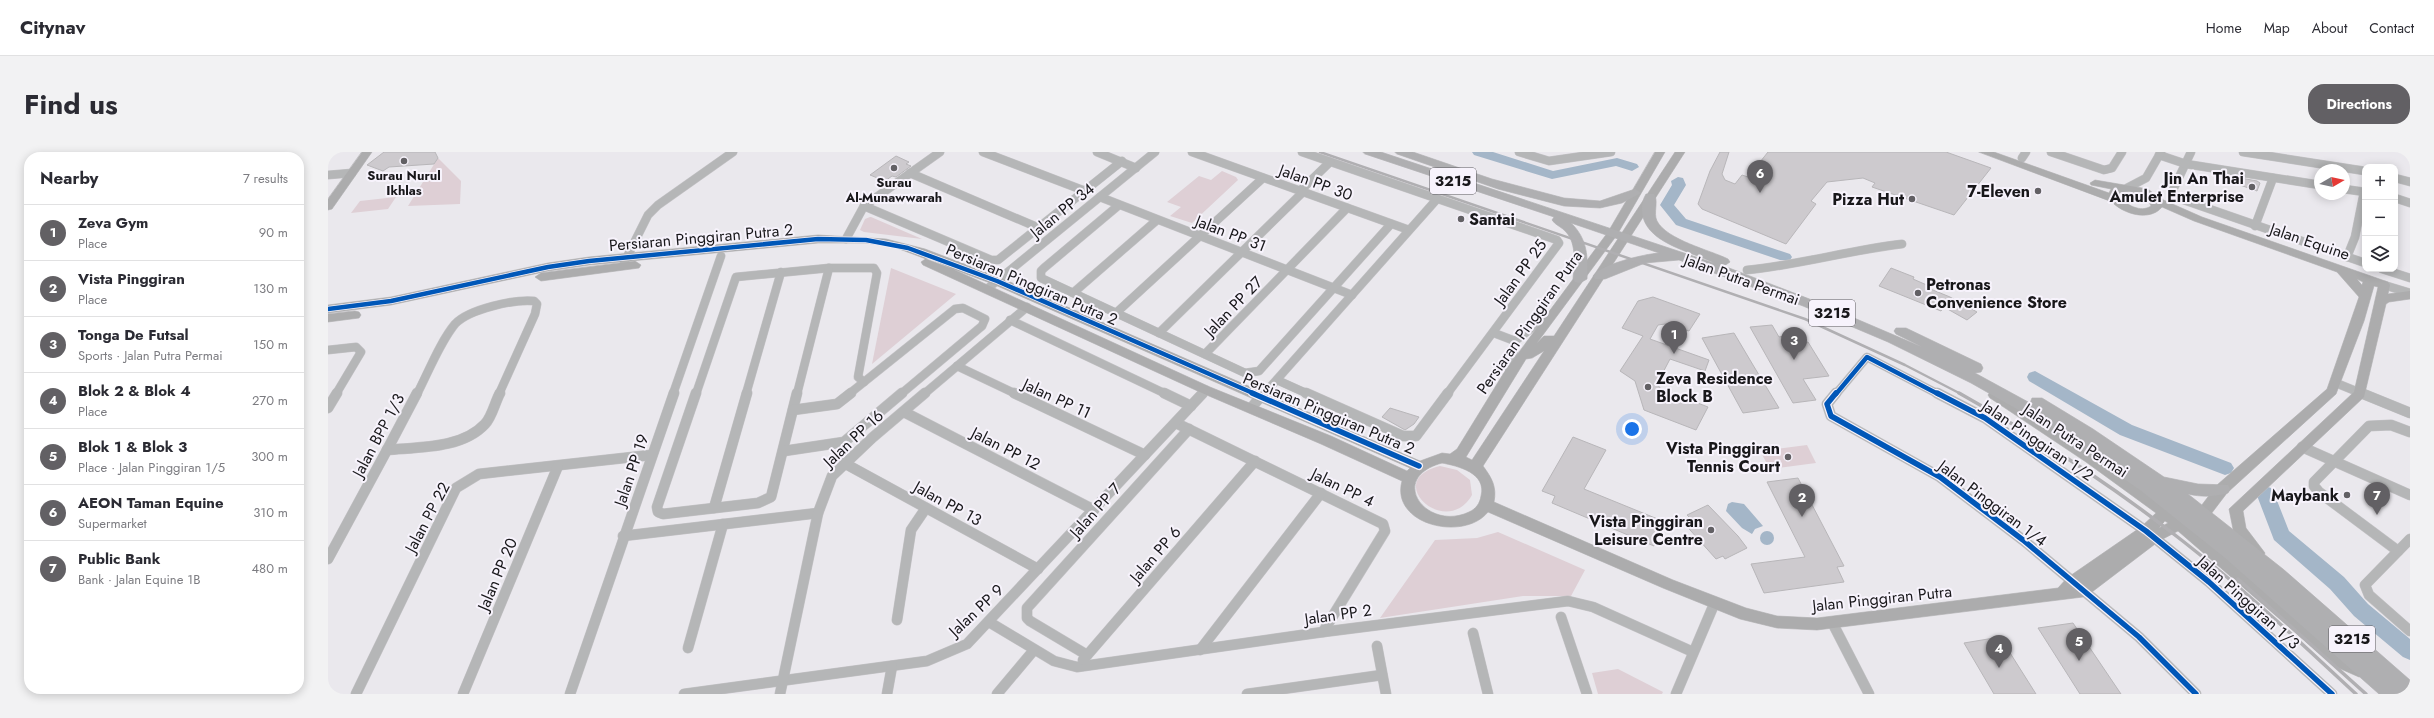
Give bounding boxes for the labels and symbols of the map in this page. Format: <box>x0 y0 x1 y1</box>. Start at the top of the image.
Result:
marker: Surau Nurul Ikhlas <box>399 156 409 166</box>
street label: Jalan PP 30 <box>1274 158 1356 206</box>
pin: 6 <box>1747 160 1773 193</box>
marker: Surau Al-Munawwarah <box>889 163 899 173</box>
north arrow <box>2314 164 2350 200</box>
place label: Surau Nurul Ikhlas <box>367 166 441 200</box>
place label: Jin An Thai Amulet Enterprise <box>2109 167 2244 208</box>
road number: 3215 <box>1430 168 1476 194</box>
place label: Surau Al-Munawwarah <box>845 173 942 207</box>
street label: Jalan PP 34 <box>1024 177 1099 245</box>
place label: 7-Eleven <box>1967 180 2030 203</box>
marker: Jin An Thai Amulet Enterprise <box>2247 182 2257 192</box>
marker: 7-Eleven <box>2033 186 2043 196</box>
place label: Pizza Hut <box>1832 188 1905 211</box>
marker: Pizza Hut <box>1907 194 1917 204</box>
place label: Santai <box>1469 208 1515 231</box>
street label: Jalan PP 31 <box>1190 209 1270 258</box>
marker: Santai <box>1456 214 1466 224</box>
street label: Jalan Equine <box>2265 216 2353 266</box>
street label: Persiaran Pinggiran Putra 2 <box>608 218 794 257</box>
street label: Jalan PP 25 <box>1487 235 1552 312</box>
street label: Persiaran Pinggiran Putra 2 <box>942 238 1121 331</box>
street label: Persiaran Pinggiran Putra <box>1471 246 1588 399</box>
street label: Jalan Putra Permai <box>1679 247 1803 311</box>
street label: Jalan PP 27 <box>1197 271 1268 343</box>
place label: Petronas Convenience Store <box>1926 273 2067 314</box>
marker: Petronas Convenience Store <box>1913 288 1923 298</box>
road number: 3215 <box>1809 300 1855 326</box>
pin: 1 <box>1661 321 1687 354</box>
pin: 3 <box>1781 327 1807 360</box>
street label: Persiaran Pinggiran Putra 2 <box>1239 367 1418 460</box>
place label: Zeva Residence Block B <box>1656 367 1773 408</box>
street label: Jalan PP 11 <box>1017 372 1095 424</box>
marker: Zeva Residence Block B <box>1643 382 1653 392</box>
street label: Jalan BPP 1/3 <box>346 389 410 483</box>
street label: Jalan Pinggiran 1/2 <box>1975 393 2098 487</box>
street label: Jalan Putra Permai <box>2017 397 2133 483</box>
street label: Jalan PP 16 <box>817 404 889 474</box>
your location <box>1622 419 1642 439</box>
street label: Jalan PP 12 <box>965 420 1044 476</box>
street label: Jalan PP 19 <box>608 431 655 511</box>
place label: Vista Pinggiran Tennis Court <box>1665 437 1781 478</box>
marker: Vista Pinggiran Tennis Court <box>1783 452 1793 462</box>
street label: Jalan Pinggiran 1/4 <box>1932 454 2052 552</box>
street label: Jalan PP 4 <box>1305 461 1378 513</box>
street label: Jalan PP 13 <box>908 474 986 532</box>
street label: Jalan PP 7 <box>1063 477 1127 544</box>
street label: Jalan PP 22 <box>398 478 456 558</box>
pin: 7 <box>2364 482 2390 515</box>
pin: 2 <box>1789 484 1815 517</box>
place label: Maybank <box>2271 484 2340 507</box>
marker: Maybank <box>2342 490 2352 500</box>
place label: Vista Pinggiran Leisure Centre <box>1588 510 1703 551</box>
street label: Jalan PP 6 <box>1123 521 1186 589</box>
marker: Vista Pinggiran Leisure Centre <box>1706 525 1716 535</box>
street label: Jalan PP 20 <box>471 534 523 616</box>
street label: Jalan Pinggiran 1/3 <box>2191 549 2305 655</box>
street label: Jalan PP 9 <box>942 579 1009 643</box>
street label: Jalan Pinggiran Putra <box>1809 580 1953 617</box>
street label: Jalan PP 2 <box>1301 598 1373 631</box>
road number: 3215 <box>2329 626 2375 652</box>
pin: 5 <box>2066 628 2092 661</box>
pin: 4 <box>1986 635 2012 668</box>

